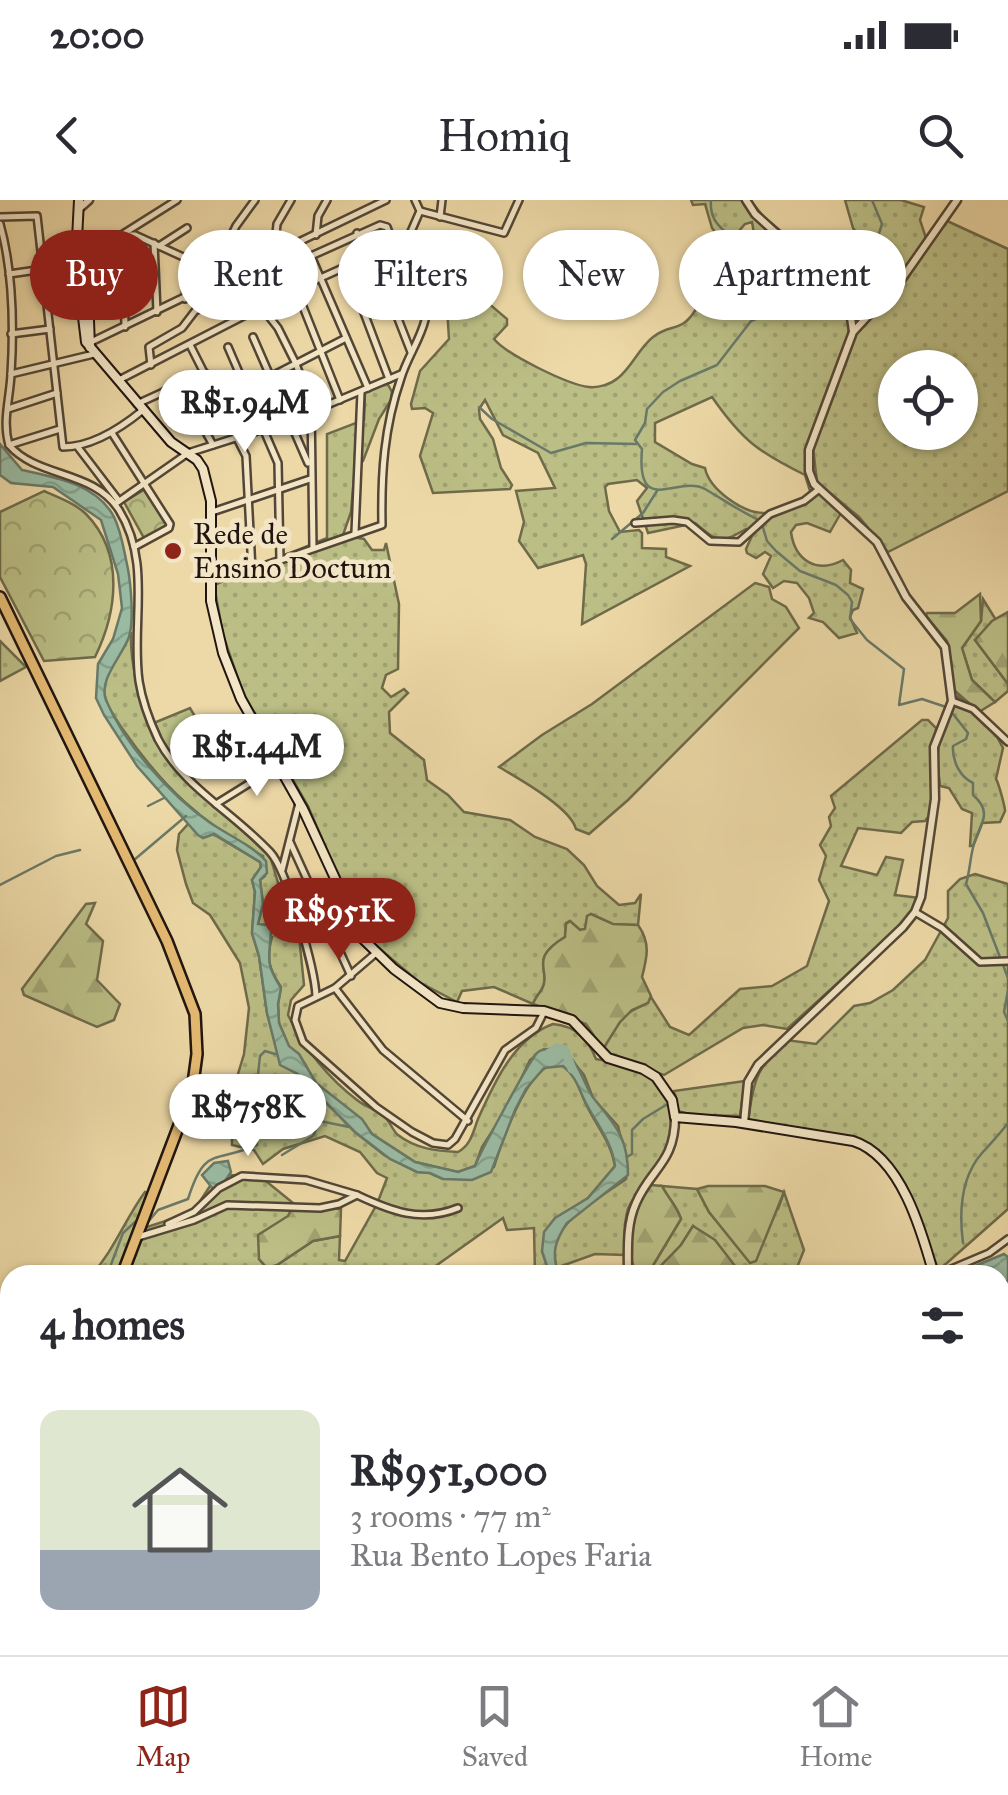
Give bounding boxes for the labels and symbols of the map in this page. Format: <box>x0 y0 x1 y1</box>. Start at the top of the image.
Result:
pin: R$1.94M <box>153 370 337 455</box>
place label: Rede de Ensino Doctum <box>193 516 391 586</box>
marker: Rede de Ensino Doctum <box>162 540 184 562</box>
pin: R$1.44M <box>165 714 349 799</box>
pin: R$951K <box>258 878 420 963</box>
pin: R$758K <box>167 1074 329 1159</box>

